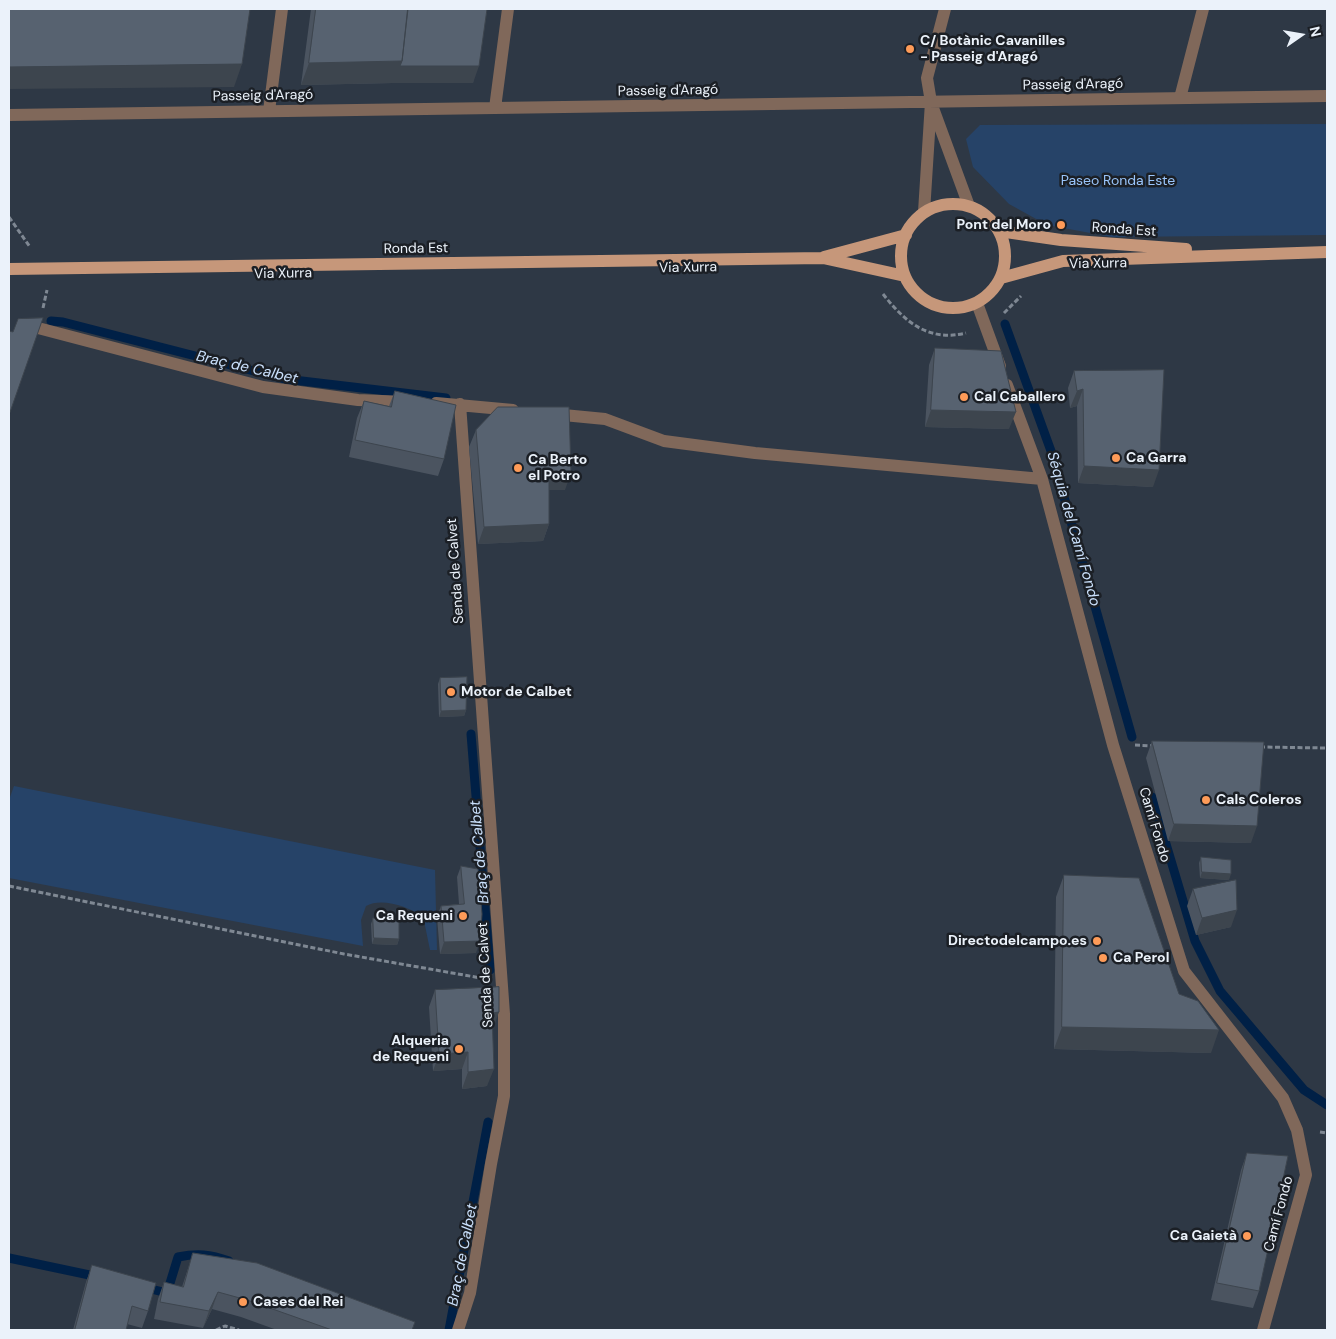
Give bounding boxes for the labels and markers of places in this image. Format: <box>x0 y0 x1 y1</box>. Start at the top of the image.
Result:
place label: C/ Botànic Cavanilles - Passeig d'Aragó <box>920 33 1065 65</box>
marker: C/ Botànic Cavanilles - Passeig d'Aragó <box>904 43 916 55</box>
place label: Pont del Moro <box>956 217 1051 233</box>
marker: Pont del Moro <box>1055 219 1067 231</box>
place label: Cal Caballero <box>974 389 1066 405</box>
marker: Cal Caballero <box>958 391 970 403</box>
place label: Ca Garra <box>1126 450 1187 466</box>
place label: Ca Berto el Potro <box>528 452 587 484</box>
marker: Ca Garra <box>1110 452 1122 464</box>
marker: Ca Berto el Potro <box>512 462 524 474</box>
place label: Motor de Calbet <box>461 684 572 700</box>
marker: Motor de Calbet <box>445 686 457 698</box>
place label: Cals Coleros <box>1216 792 1302 808</box>
marker: Cals Coleros <box>1200 794 1212 806</box>
place label: Ca Requeni <box>376 908 453 924</box>
marker: Ca Requeni <box>457 910 469 922</box>
place label: Directodelcampo.es <box>948 933 1087 949</box>
marker: Directodelcampo.es <box>1091 935 1103 947</box>
place label: Ca Perol <box>1113 950 1169 966</box>
marker: Ca Perol <box>1097 952 1109 964</box>
place label: Alqueria de Requeni <box>373 1033 449 1066</box>
marker: Alqueria de Requeni <box>453 1043 465 1055</box>
place label: Ca Gaietà <box>1170 1228 1237 1244</box>
marker: Ca Gaietà <box>1241 1230 1253 1242</box>
place label: Cases del Rei <box>253 1294 343 1310</box>
marker: Cases del Rei <box>237 1296 249 1308</box>

